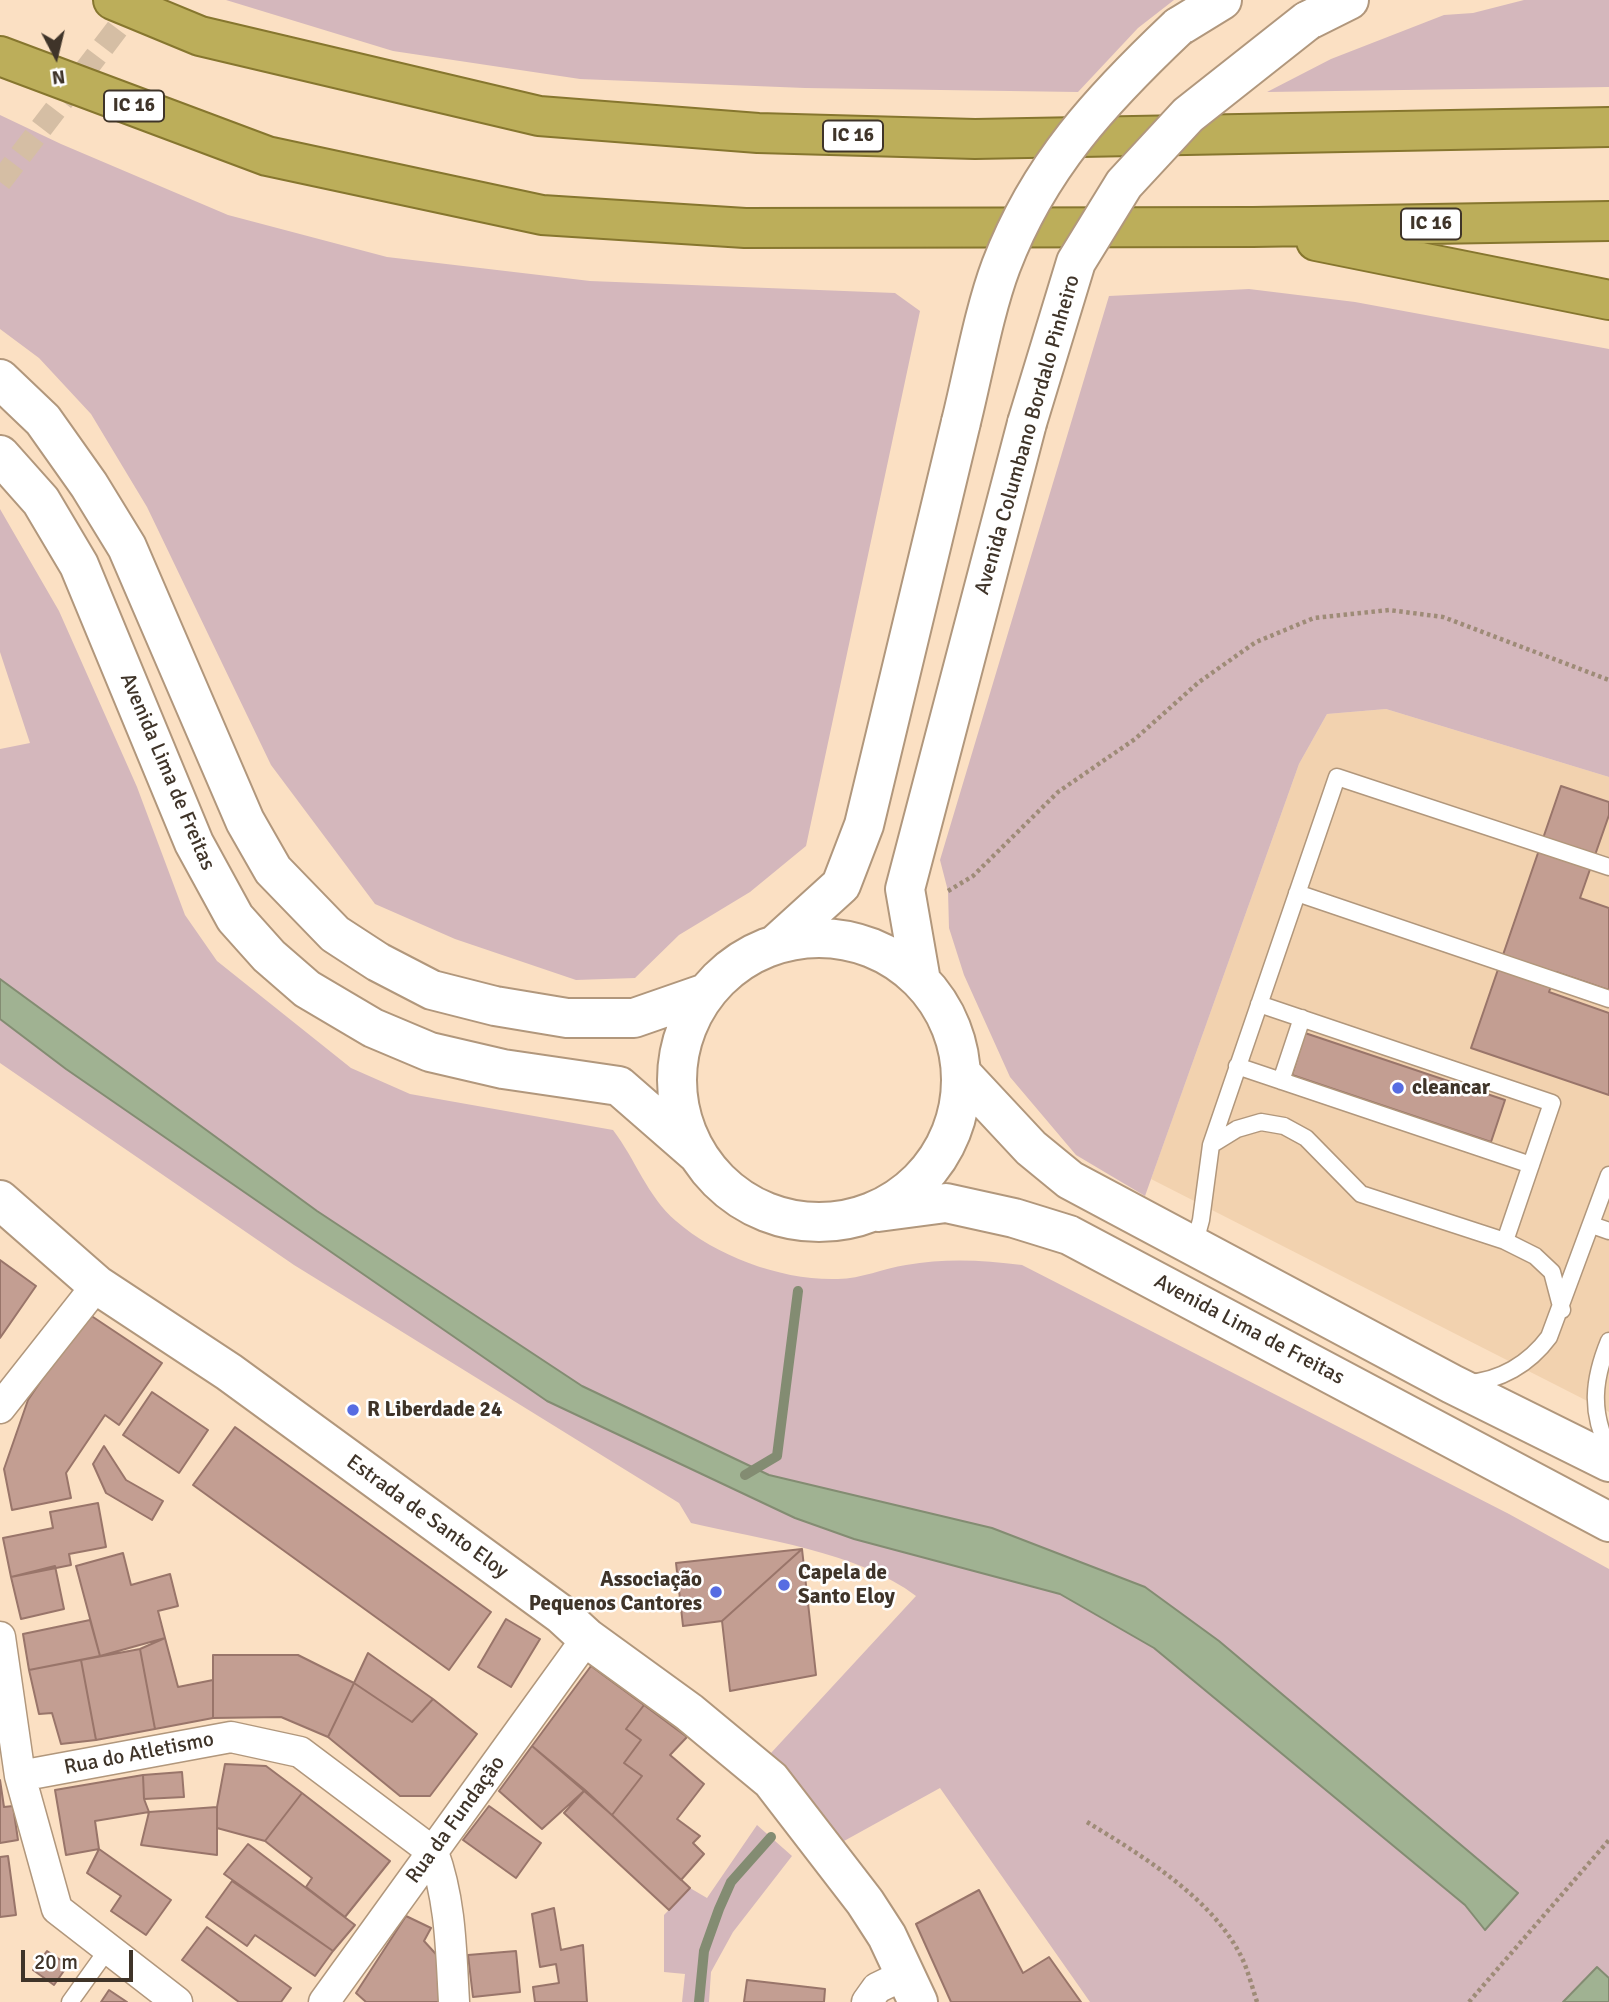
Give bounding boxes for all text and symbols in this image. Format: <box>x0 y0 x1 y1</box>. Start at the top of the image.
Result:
north arrow <box>21 21 91 91</box>
text: N <box>51 64 67 90</box>
road number: IC 16 <box>104 90 164 122</box>
road number: IC 16 <box>823 120 883 152</box>
road number: IC 16 <box>1401 208 1461 240</box>
street label: Avenida Columbano Bordalo Pinheiro <box>970 272 1086 598</box>
street label: Avenida Lima de Freitas <box>114 670 220 874</box>
place label: cleancar <box>1412 1075 1490 1101</box>
marker: cleancar <box>1390 1080 1406 1096</box>
street label: Avenida Lima de Freitas <box>1150 1269 1348 1391</box>
place label: R Liberdade 24 <box>367 1397 502 1423</box>
marker: R Liberdade 24 <box>345 1402 361 1418</box>
street label: Estrada de Santo Eloy <box>341 1450 513 1584</box>
place label: Capela de Santo Eloy <box>798 1560 895 1610</box>
place label: Associação Pequenos Cantores <box>529 1567 702 1617</box>
marker: Capela de Santo Eloy <box>776 1577 792 1593</box>
marker: Associação Pequenos Cantores <box>708 1584 724 1600</box>
street label: Rua do Atletismo <box>62 1727 216 1781</box>
street label: Rua da Fundação <box>401 1751 511 1889</box>
scale bar <box>24 1936 136 1980</box>
text: 20 m <box>34 1949 78 1975</box>

